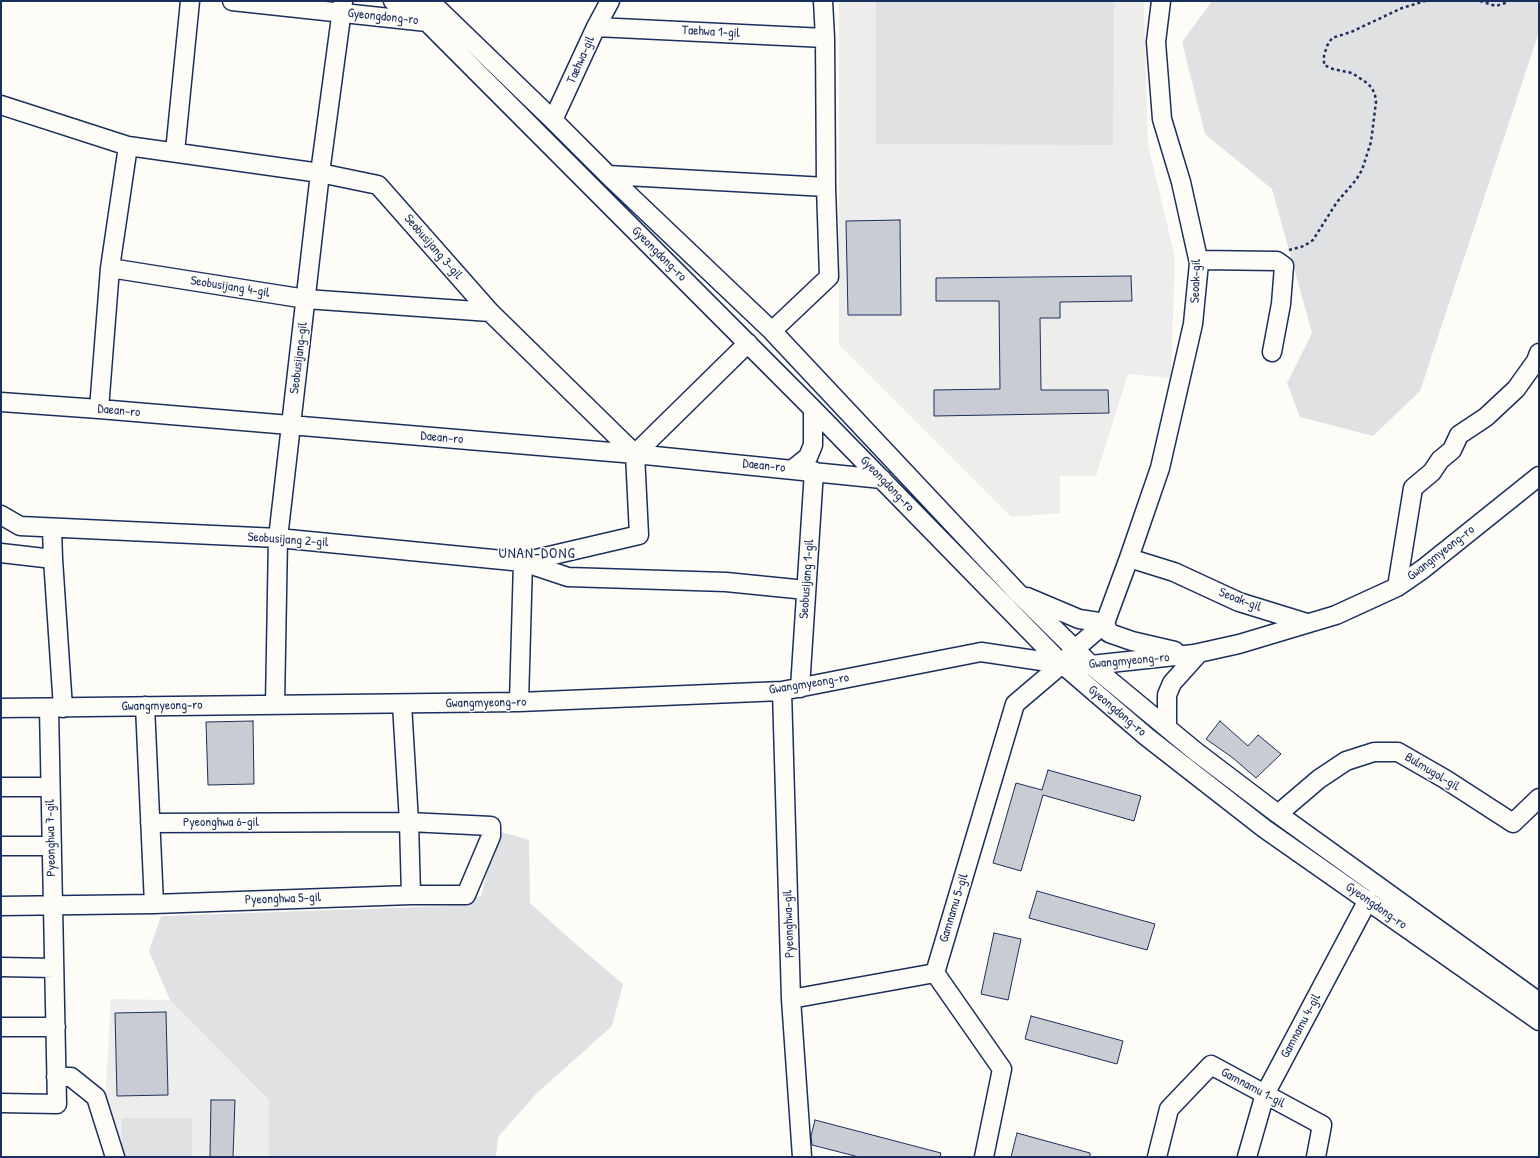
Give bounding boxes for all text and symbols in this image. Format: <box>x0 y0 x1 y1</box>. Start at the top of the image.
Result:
street label: Gyeongdong-ro <box>347 6 419 28</box>
street label: Taehwa 1-gil <box>682 23 740 41</box>
street label: Taehwa-gil <box>564 34 598 86</box>
street label: Seobusijang 3-gil <box>401 211 465 283</box>
street label: Gyeongdong-ro <box>628 223 690 285</box>
street label: Seoak-gil <box>1187 259 1205 303</box>
street label: Seobusijang 4-gil <box>189 273 271 301</box>
street label: Seobusijang-gil <box>287 321 311 395</box>
street label: Daean-ro <box>97 401 141 421</box>
street label: Daean-ro <box>420 428 464 448</box>
street label: Gyeongdong-ro <box>857 453 917 515</box>
street label: Daean-ro <box>742 456 786 476</box>
street label: Gwangmyeong-ro <box>1404 522 1478 584</box>
street label: Seobusijang 2-gil <box>247 529 329 551</box>
street label: Seobusijang 1-gil <box>796 539 818 619</box>
district label: UNAN-DONG <box>498 545 576 563</box>
street label: Seoak-gil <box>1217 585 1263 615</box>
street label: Gwangmyeong-ro <box>1088 650 1170 672</box>
street label: Gwangmyeong-ro <box>768 670 850 698</box>
street label: Gyeongdong-ro <box>1085 682 1149 740</box>
street label: Gwangmyeong-ro <box>445 694 527 712</box>
street label: Gwangmyeong-ro <box>121 697 203 715</box>
street label: Bulmugol-gil <box>1402 750 1462 794</box>
street label: Pyeonghwa 7-gil <box>43 799 59 877</box>
street label: Pyeonghwa 6-gil <box>183 815 259 831</box>
street label: Gamnamu 5-gil <box>936 872 972 944</box>
street label: Gyeongdong-ro <box>1342 879 1410 933</box>
street label: Pyeonghwa 5-gil <box>245 890 321 908</box>
street label: Pyeonghwa-gil <box>780 890 798 958</box>
street label: Gamnamu 4-gil <box>1278 991 1324 1061</box>
street label: Gamnamu 1-gil <box>1218 1065 1288 1111</box>

